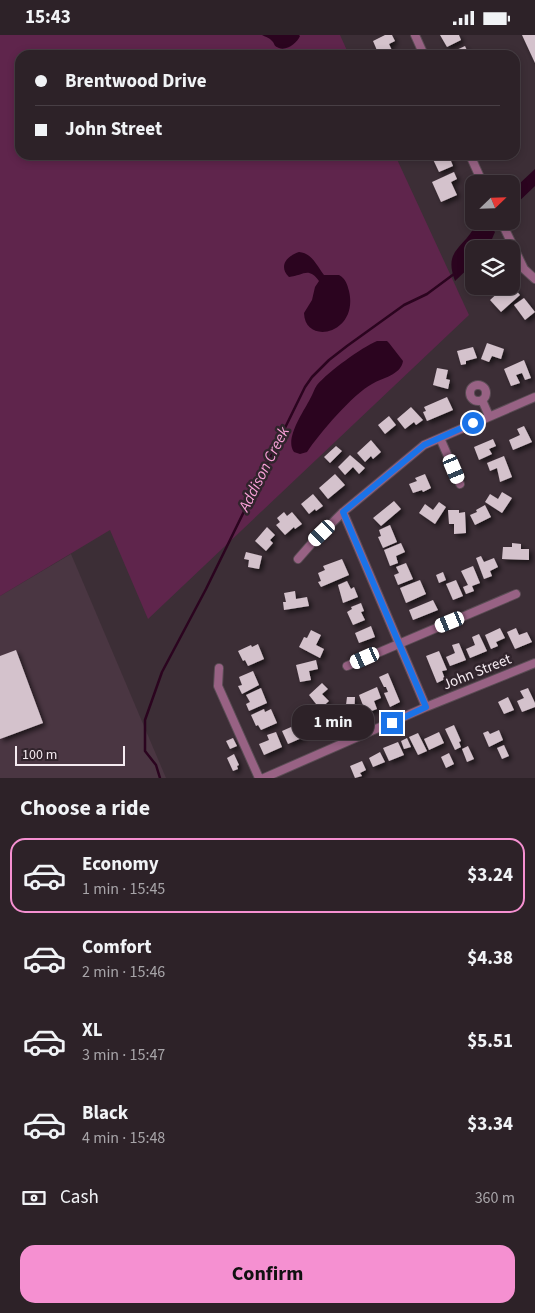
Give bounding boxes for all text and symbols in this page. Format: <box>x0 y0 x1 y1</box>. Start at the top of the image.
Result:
text: 15:43 <box>25 4 71 31</box>
text: Brentwood Drive <box>65 68 207 95</box>
text: John Street <box>65 116 162 143</box>
north arrow <box>465 175 520 230</box>
map controls <box>465 175 520 295</box>
button: layers <box>465 240 520 295</box>
route start <box>462 412 484 434</box>
water label: Addison Creek <box>233 422 295 516</box>
car <box>441 452 466 486</box>
car <box>305 517 338 549</box>
car <box>433 609 466 635</box>
car <box>348 645 381 671</box>
street label: John Street <box>440 649 514 695</box>
callout: 1 min <box>292 705 374 741</box>
text: 1 min <box>314 711 352 733</box>
route end <box>381 712 403 734</box>
scale bar <box>15 743 125 766</box>
text: 100 m <box>22 745 57 765</box>
text: Choose a ride <box>20 792 150 824</box>
text: Economy <box>82 851 159 878</box>
icon: car <box>22 853 67 898</box>
text: $3.24 <box>467 862 513 889</box>
text: 1 min · 15:45 <box>82 878 165 900</box>
text: Comfort <box>82 934 152 961</box>
icon: car <box>22 936 67 981</box>
text: $4.38 <box>467 945 513 972</box>
text: 2 min · 15:46 <box>82 961 165 983</box>
text: XL <box>82 1017 103 1044</box>
icon: car <box>22 1019 67 1064</box>
text: $5.51 <box>467 1028 513 1055</box>
text: 3 min · 15:47 <box>82 1044 165 1066</box>
text: Black <box>82 1100 128 1127</box>
icon: car <box>22 1102 67 1147</box>
text: $3.34 <box>467 1111 513 1138</box>
text: 4 min · 15:48 <box>82 1127 165 1149</box>
icon: cash <box>20 1184 48 1212</box>
text: Cash <box>60 1184 99 1211</box>
text: 360 m <box>475 1187 515 1209</box>
button: Confirm <box>20 1245 515 1303</box>

